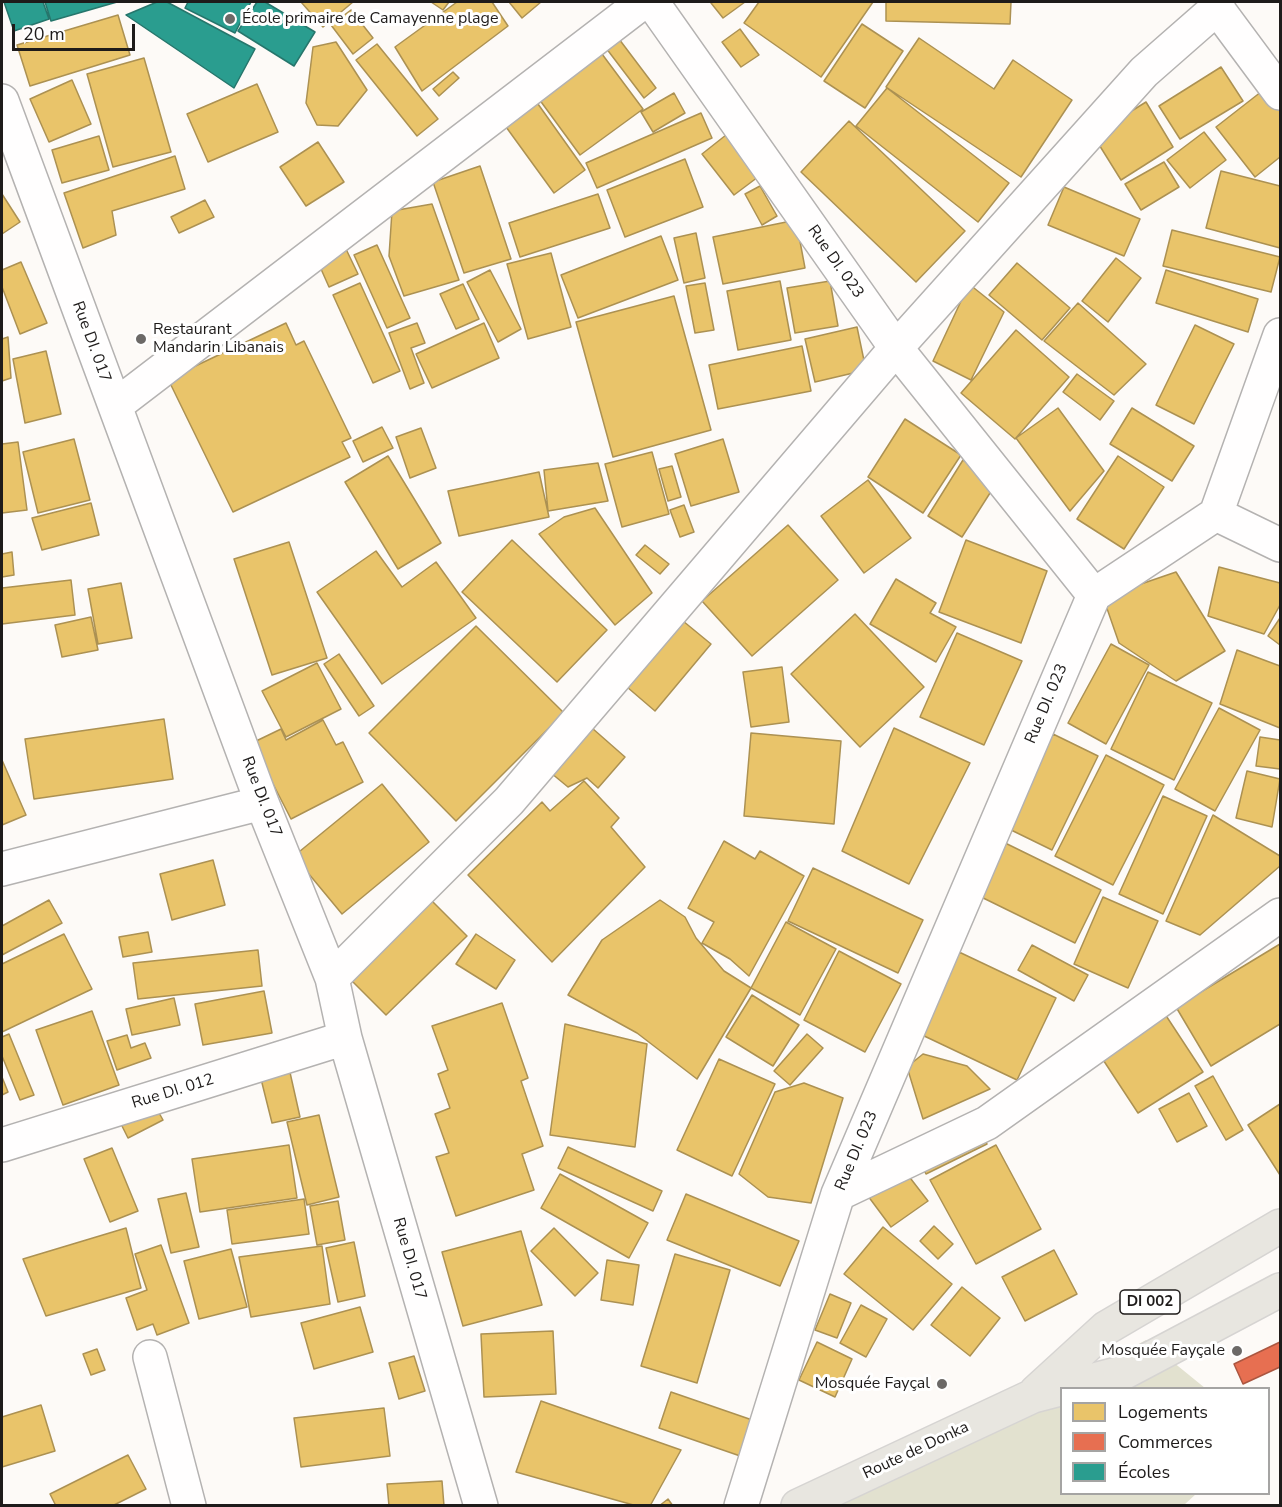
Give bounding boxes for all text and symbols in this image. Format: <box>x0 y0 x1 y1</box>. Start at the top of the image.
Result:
place label: École primaire de Camayenne plage <box>242 9 498 29</box>
scale bar <box>15 12 138 50</box>
marker: École primaire de Camayenne plage <box>223 12 237 26</box>
text: 20 m <box>23 22 65 46</box>
street label: Rue DI. 023 <box>803 222 867 302</box>
street label: Rue DI. 017 <box>67 299 115 385</box>
place label: Restaurant Mandarin Libanais <box>153 320 284 358</box>
marker: Restaurant Mandarin Libanais <box>134 332 148 346</box>
street label: Rue DI. 023 <box>1022 661 1072 747</box>
street label: Rue DI. 017 <box>237 754 285 840</box>
street label: Rue DI. 012 <box>130 1070 216 1114</box>
street label: Rue DI. 023 <box>832 1108 882 1194</box>
street label: Rue DI. 017 <box>388 1216 430 1302</box>
road number: DI 002 <box>1120 1290 1180 1314</box>
place label: Mosquée Fayçale <box>1101 1341 1225 1361</box>
marker: Mosquée Fayçale <box>1230 1344 1244 1358</box>
place label: Mosquée Fayçal <box>815 1374 930 1394</box>
marker: Mosquée Fayçal <box>935 1377 949 1391</box>
legend <box>1060 1387 1270 1495</box>
text: Logements <box>1118 1400 1208 1424</box>
street label: Route de Donka <box>860 1418 972 1484</box>
text: Commerces <box>1118 1430 1213 1454</box>
text: Écoles <box>1118 1460 1170 1484</box>

